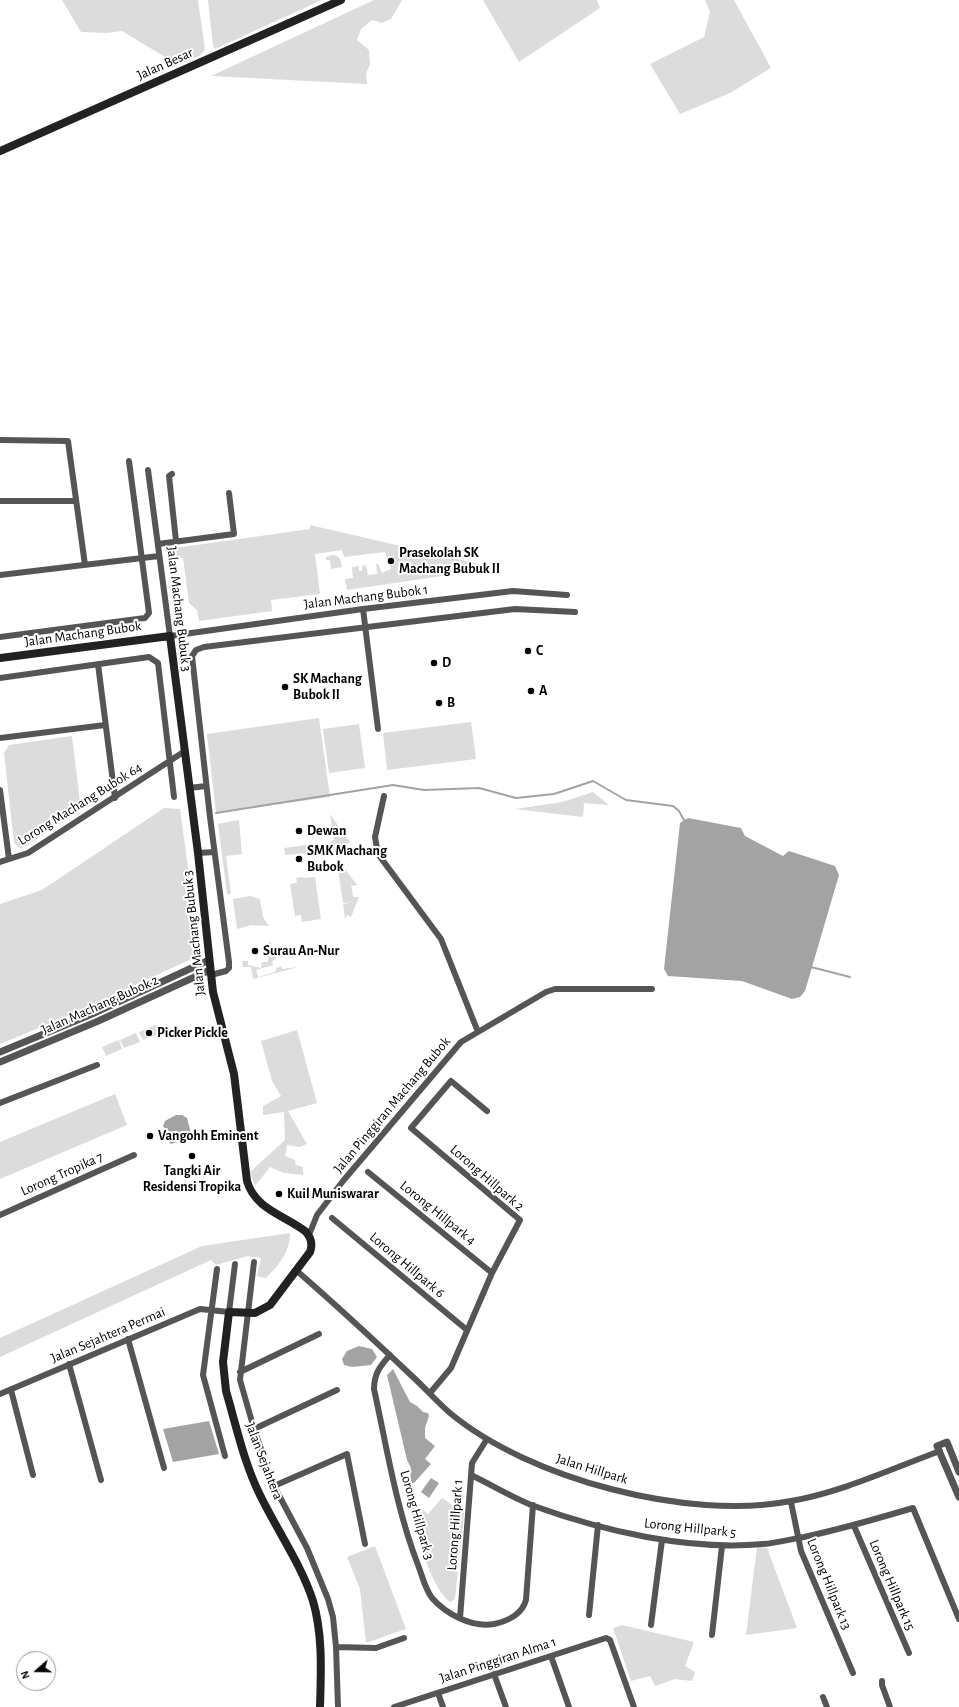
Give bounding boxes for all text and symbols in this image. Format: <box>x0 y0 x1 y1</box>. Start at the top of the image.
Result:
street label: Jalan Besar <box>134 44 196 84</box>
street label: Jalan Machang Bubuk 3 <box>163 545 195 673</box>
place label: Prasekolah SK Machang Bubuk II <box>399 545 500 578</box>
marker: Prasekolah SK Machang Bubuk II <box>386 556 396 566</box>
street label: Jalan Machang Bubok 1 <box>303 581 429 613</box>
street label: Jalan Machang Bubok <box>24 617 142 651</box>
place label: C <box>536 643 543 659</box>
marker: C <box>523 646 533 656</box>
place label: D <box>442 655 451 671</box>
marker: D <box>429 658 439 668</box>
place label: SK Machang Bubok II <box>293 671 362 704</box>
marker: SK Machang Bubok II <box>280 682 290 692</box>
place label: A <box>539 683 547 699</box>
marker: A <box>526 686 536 696</box>
place label: B <box>447 695 455 711</box>
marker: B <box>434 698 444 708</box>
street label: Lorong Machang Bubok 64 <box>15 759 145 849</box>
place label: Dewan <box>307 823 346 839</box>
marker: Dewan <box>294 826 304 836</box>
place label: SMK Machang Bubok <box>307 843 387 876</box>
marker: SMK Machang Bubok <box>294 854 304 864</box>
street label: Jalan Machang Bubuk 3 <box>179 869 209 997</box>
place label: Surau An-Nur <box>263 943 339 959</box>
marker: Surau An-Nur <box>250 946 260 956</box>
street label: Jalan Machang Bubok 2 <box>39 972 161 1038</box>
place label: Picker Pickle <box>157 1025 228 1041</box>
marker: Picker Pickle <box>144 1028 154 1038</box>
street label: Jalan Pinggiran Machang Bubok <box>330 1033 454 1177</box>
place label: Vangohh Eminent <box>158 1128 258 1144</box>
marker: Vangohh Eminent <box>145 1131 155 1141</box>
street label: Lorong Hillpark 2 <box>446 1141 528 1215</box>
street label: Lorong Tropika 7 <box>18 1148 106 1200</box>
marker: Tangki Air Residensi Tropika <box>187 1151 197 1161</box>
place label: Tangki Air Residensi Tropika <box>143 1163 241 1196</box>
street label: Lorong Hillpark 4 <box>396 1177 480 1249</box>
place label: Kuil Muniswarar <box>287 1186 379 1202</box>
marker: Kuil Muniswarar <box>274 1189 284 1199</box>
street label: Lorong Hillpark 6 <box>366 1229 448 1301</box>
street label: Jalan Sejahtera Permai <box>48 1303 168 1367</box>
street label: Jalan Sejahtera <box>242 1420 286 1502</box>
street label: Jalan Hillpark <box>554 1450 630 1488</box>
street label: Lorong Hillpark 3 <box>396 1468 438 1562</box>
street label: Lorong Hillpark 1 <box>443 1479 467 1571</box>
street label: Lorong Hillpark 5 <box>643 1515 737 1541</box>
street label: Lorong Hillpark 13 <box>803 1536 855 1632</box>
street label: Lorong Hillpark 15 <box>865 1537 919 1633</box>
street label: Jalan Pinggiran Alma 1 <box>438 1633 558 1687</box>
north arrow <box>16 1651 56 1691</box>
text: N <box>19 1669 32 1680</box>

